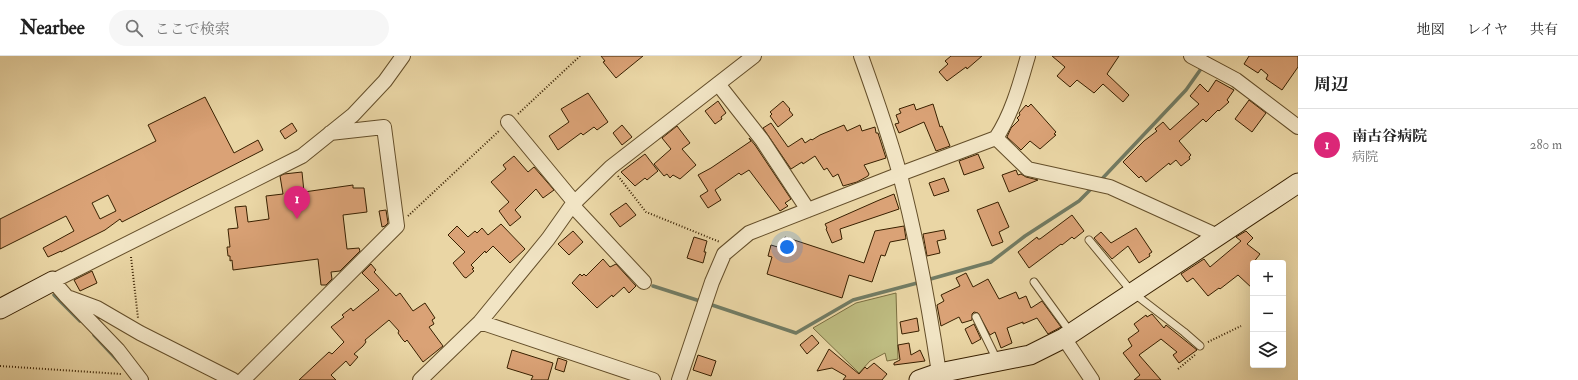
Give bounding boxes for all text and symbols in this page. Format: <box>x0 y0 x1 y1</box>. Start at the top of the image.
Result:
search box <box>109 10 389 46</box>
text: Nearbee <box>20 16 85 40</box>
icon: search <box>123 17 145 39</box>
text: ここで検索 <box>155 20 230 39</box>
text: 地図 <box>1417 21 1445 38</box>
text: レイヤ <box>1467 21 1508 38</box>
text: 共有 <box>1530 21 1558 38</box>
text: 周辺 <box>1314 74 1348 95</box>
text: 南古谷病院 <box>1352 127 1427 146</box>
text: 1 <box>1325 137 1329 153</box>
text: 280 m <box>1530 137 1562 153</box>
text: 病院 <box>1352 149 1378 165</box>
pin: 1 <box>284 186 310 219</box>
your location <box>777 237 797 257</box>
map controls <box>1250 260 1286 368</box>
button: + <box>1250 260 1286 296</box>
button: − <box>1250 296 1286 332</box>
button: layers <box>1250 332 1286 368</box>

